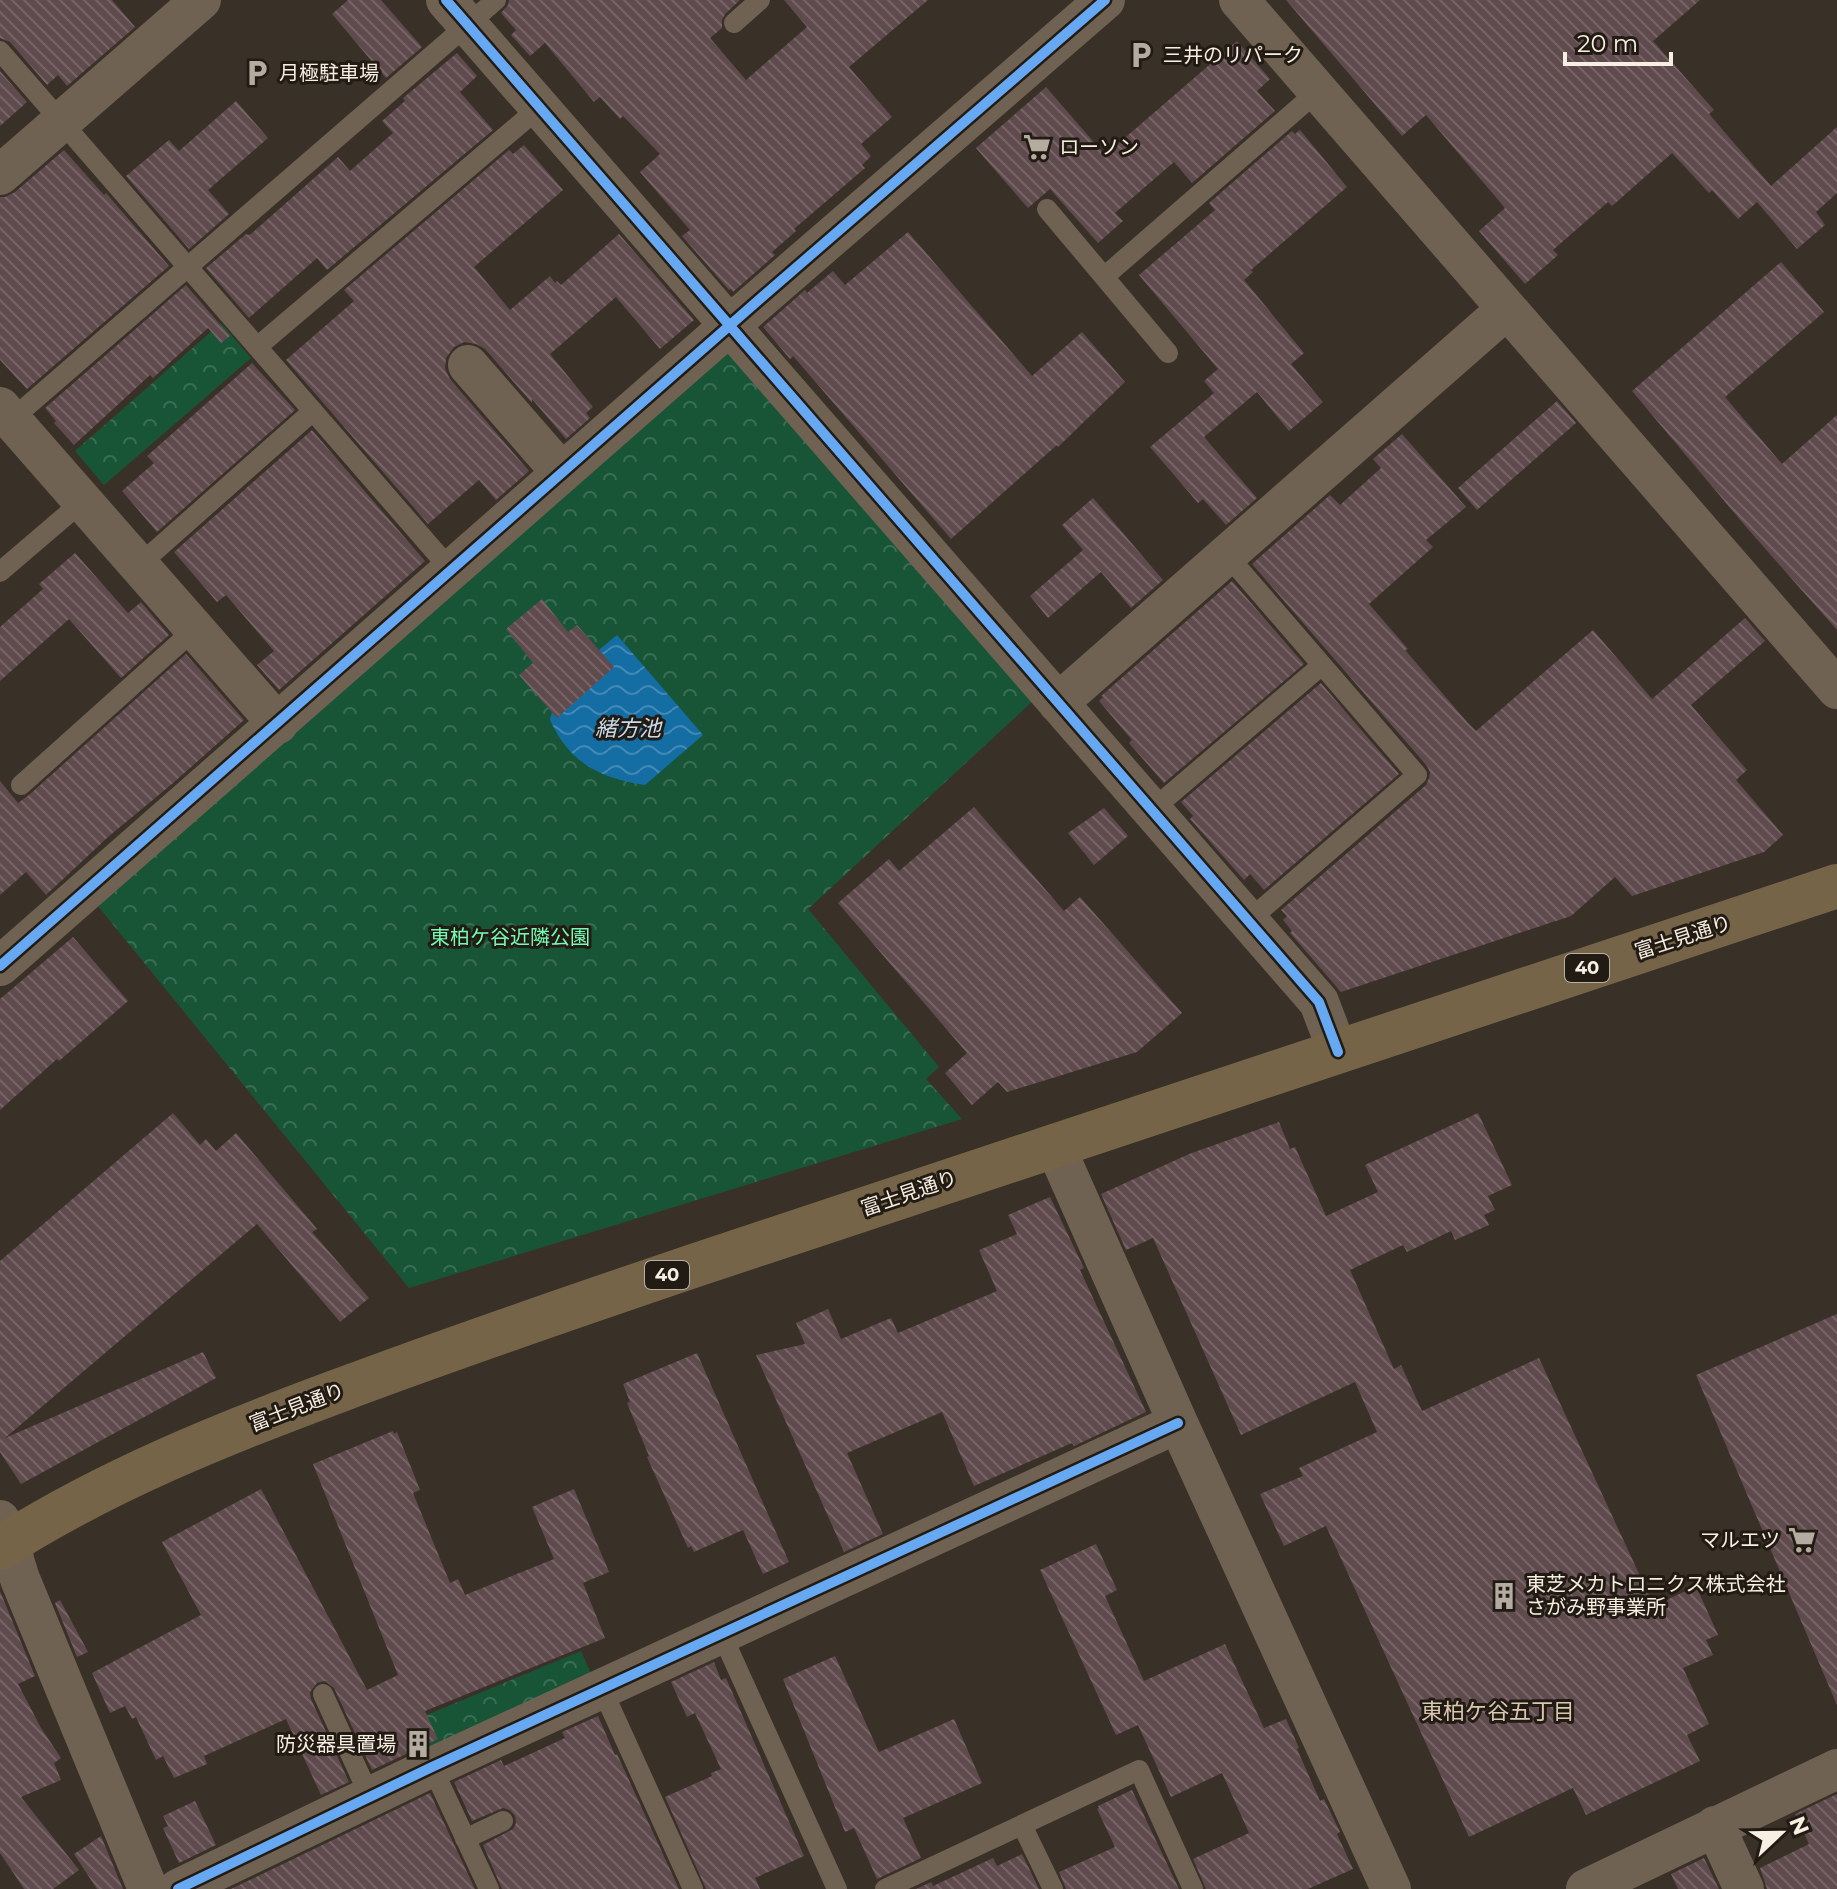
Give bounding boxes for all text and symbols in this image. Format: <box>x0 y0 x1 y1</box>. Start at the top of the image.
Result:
scale bar <box>1565 16 1671 66</box>
text: 20 m <box>1577 29 1638 58</box>
parking icon: 三井のリパーク <box>1126 40 1156 70</box>
place label: 三井のリパーク <box>1163 43 1303 67</box>
parking icon: 月極駐車場 <box>242 58 272 88</box>
place label: 月極駐車場 <box>279 61 379 85</box>
supermarket icon: ローソン <box>1022 132 1052 162</box>
place label: ローソン <box>1059 135 1139 159</box>
water label: 緒方池 <box>595 715 663 742</box>
street label: 富士見通り <box>1632 910 1734 964</box>
park label: 東柏ケ谷近隣公園 <box>430 925 590 949</box>
road number: 40 <box>1565 954 1609 982</box>
street label: 富士見通り <box>858 1165 960 1221</box>
road number: 40 <box>645 1261 689 1289</box>
street label: 富士見通り <box>246 1378 348 1436</box>
supermarket icon: マルエツ <box>1787 1525 1817 1555</box>
place label: マルエツ <box>1700 1528 1780 1552</box>
place label: 東芝メカトロニクス株式会社 さがみ野事業所 <box>1526 1572 1785 1619</box>
building icon: 東芝メカトロニクス株式会社 さがみ野事業所 <box>1489 1581 1519 1611</box>
district label: 東柏ケ谷五丁目 <box>1421 1698 1575 1725</box>
building icon: 防災器具置場 <box>403 1729 433 1759</box>
place label: 防災器具置場 <box>276 1732 396 1756</box>
north arrow <box>1741 1793 1821 1873</box>
text: N <box>1783 1812 1815 1839</box>

